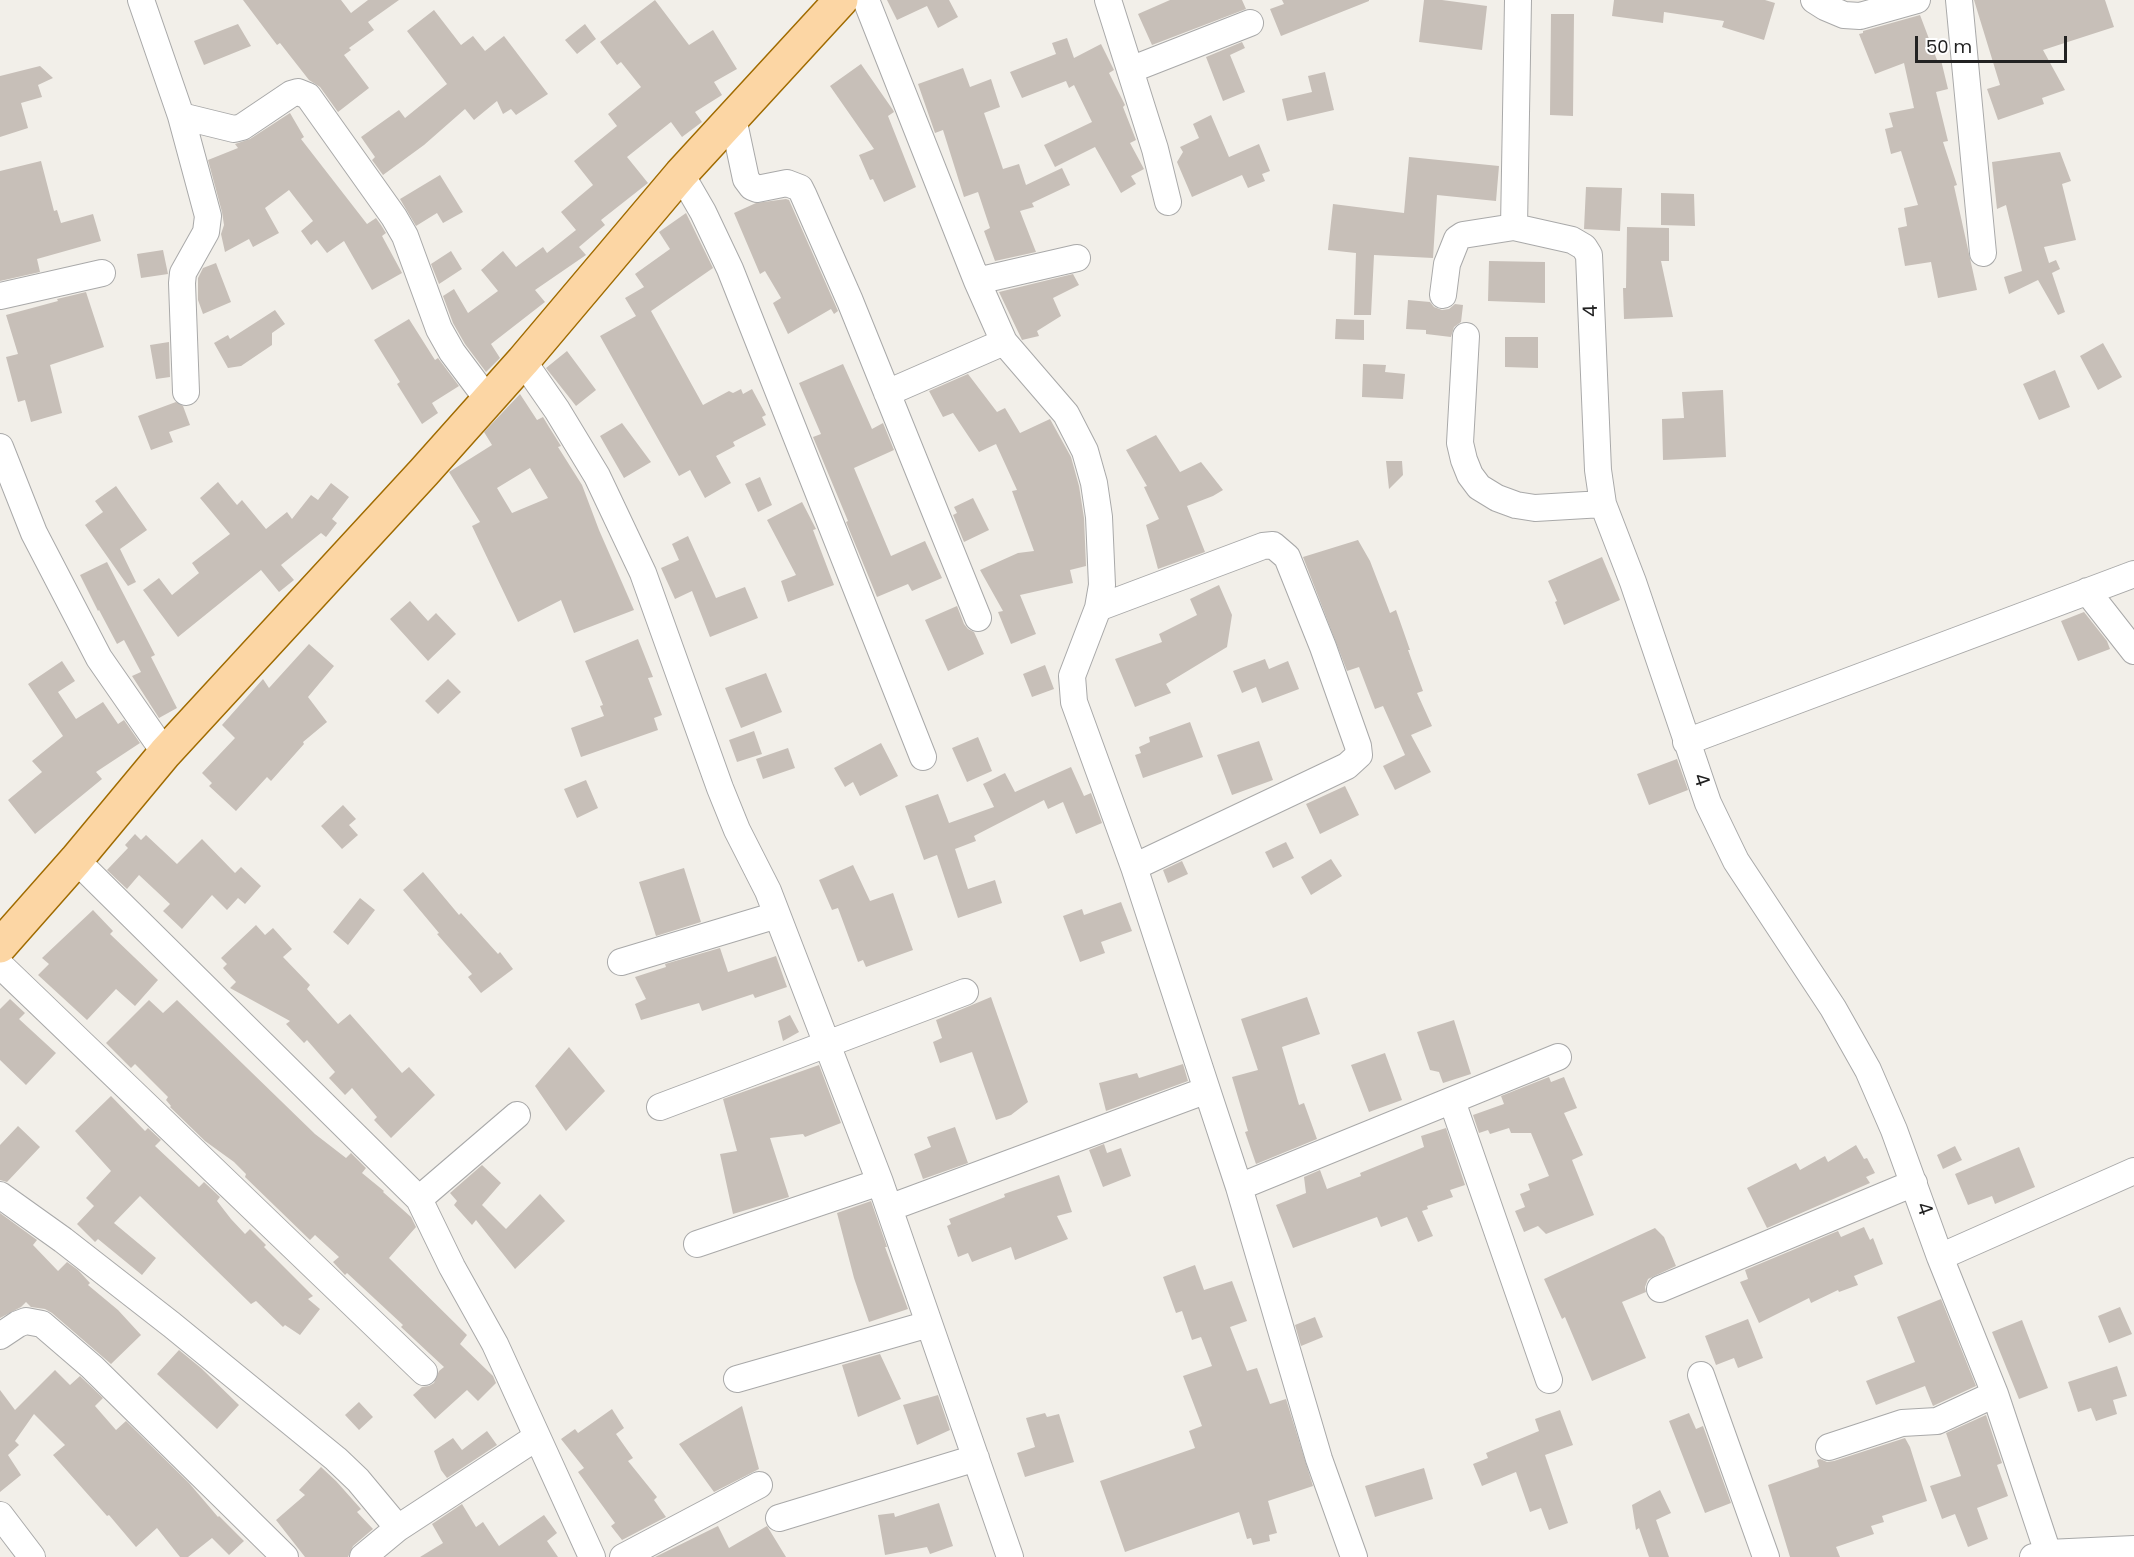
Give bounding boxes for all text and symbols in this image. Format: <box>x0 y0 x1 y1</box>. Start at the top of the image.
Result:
scale bar <box>1918 24 2070 62</box>
text: 50 m <box>1926 34 1972 59</box>
street label: 4 <box>1580 304 1604 318</box>
street label: 4 <box>1687 770 1713 790</box>
street label: 4 <box>1910 1199 1936 1219</box>

